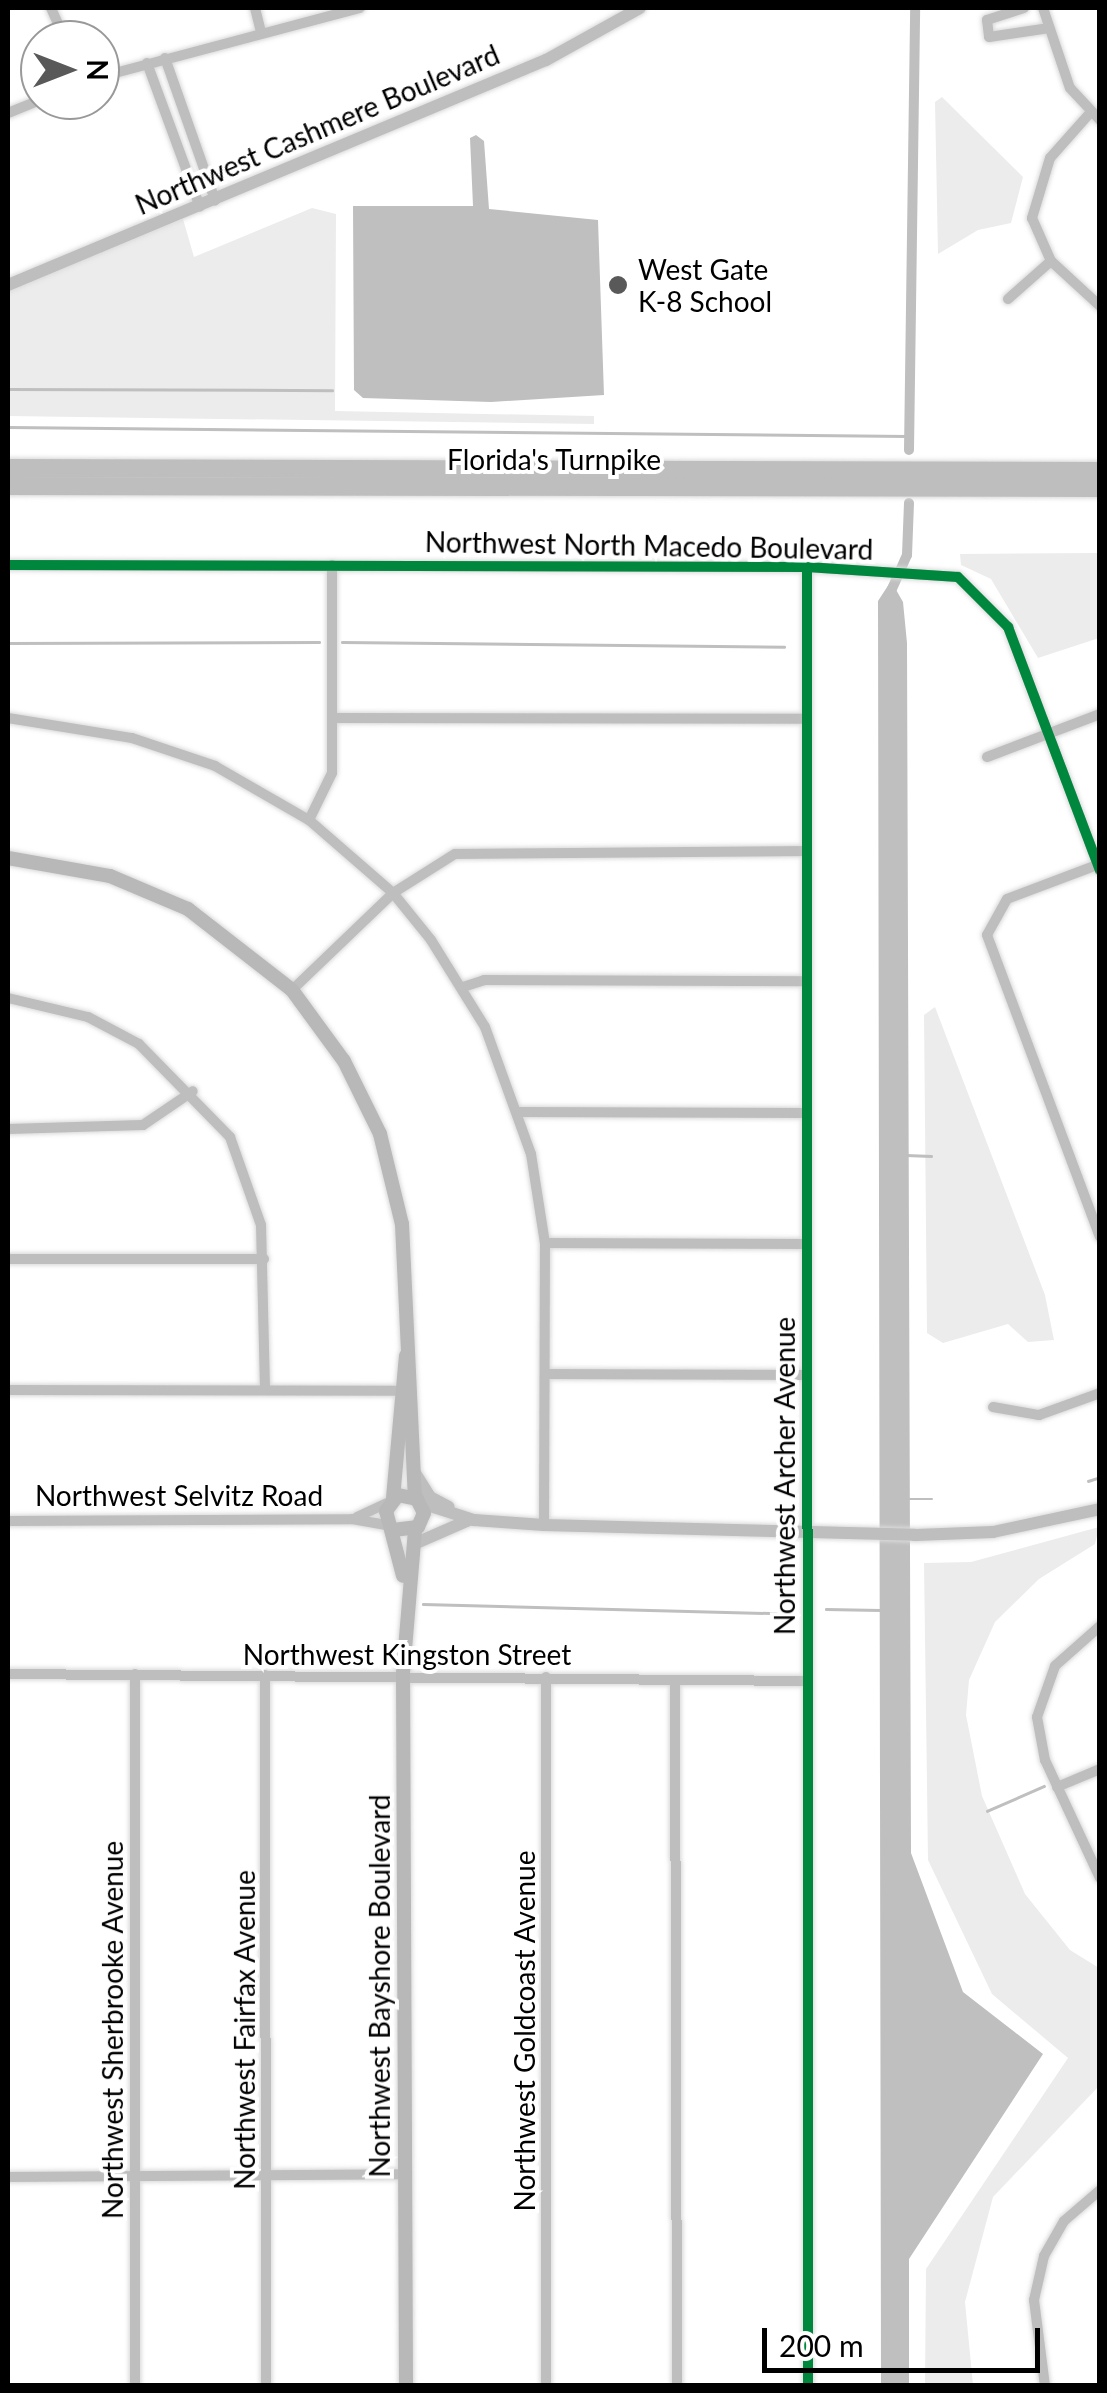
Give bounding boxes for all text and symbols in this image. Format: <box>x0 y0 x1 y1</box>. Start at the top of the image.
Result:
north arrow <box>20 20 120 120</box>
street label: Northwest Cashmere Boulevard <box>130 37 504 221</box>
text: N <box>81 59 115 81</box>
place label: West Gate K-8 School <box>638 252 772 318</box>
marker: West Gate K-8 School <box>607 274 629 296</box>
street label: Florida's Turnpike <box>447 442 661 476</box>
street label: Northwest North Macedo Boulevard <box>425 524 873 566</box>
street label: Northwest Archer Avenue <box>767 1316 801 1636</box>
street label: Northwest Selvitz Road <box>35 1478 323 1512</box>
street label: Northwest Kingston Street <box>243 1637 571 1671</box>
street label: Northwest Bayshore Boulevard <box>362 1794 396 2178</box>
street label: Northwest Sherbrooke Avenue <box>95 1840 129 2220</box>
street label: Northwest Goldcoast Avenue <box>507 1850 541 2212</box>
street label: Northwest Fairfax Avenue <box>227 1870 261 2190</box>
scale bar <box>767 2308 1044 2370</box>
text: 200 m <box>779 2327 864 2363</box>

